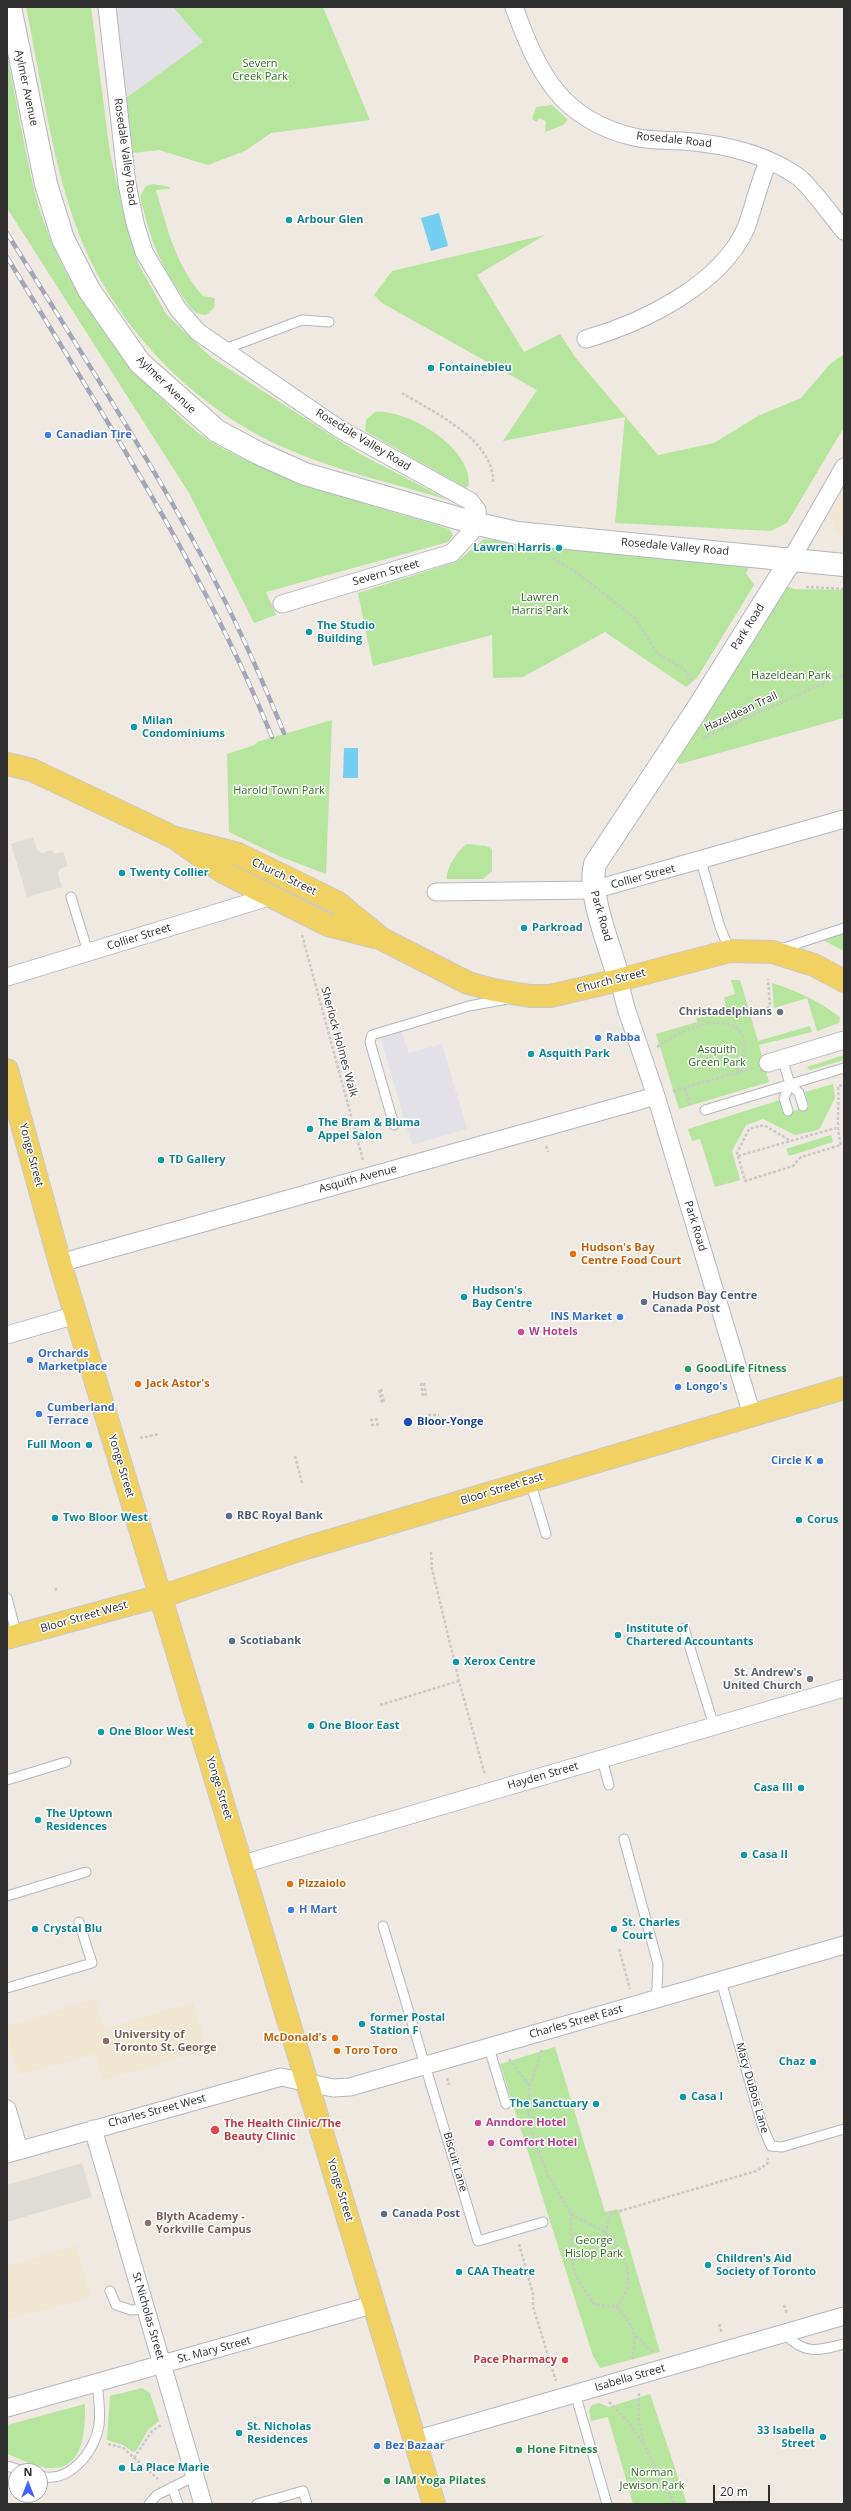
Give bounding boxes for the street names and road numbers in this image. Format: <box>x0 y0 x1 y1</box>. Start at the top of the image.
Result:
street label: Aylmer Avenue <box>12 49 40 127</box>
street label: Rosedale Valley Road <box>111 97 139 207</box>
street label: Rosedale Road <box>636 129 712 151</box>
street label: Aylmer Avenue <box>134 353 198 417</box>
street label: Rosedale Valley Road <box>313 406 413 474</box>
street label: Rosedale Valley Road <box>620 536 730 558</box>
street label: Severn Street <box>351 557 421 589</box>
street label: Park Road <box>729 601 767 653</box>
street label: Hazeldean Trail <box>702 689 780 735</box>
street label: Church Street <box>249 856 319 898</box>
street label: Collier Street <box>609 862 677 892</box>
street label: Park Road <box>587 889 615 943</box>
street label: Collier Street <box>105 921 173 953</box>
street label: Church Street <box>575 966 647 996</box>
street label: Sherlock Holmes Walk <box>318 985 360 1099</box>
street label: Yonge Street <box>16 1122 46 1188</box>
street label: Asquith Avenue <box>318 1162 398 1196</box>
street label: Park Road <box>681 1199 709 1253</box>
street label: Yonge Street <box>105 1433 137 1499</box>
street label: Bloor Street East <box>459 1470 545 1508</box>
street label: Bloor Street West <box>39 1598 129 1636</box>
street label: Yonge Street <box>203 1755 235 1821</box>
street label: Hayden Street <box>506 1760 580 1792</box>
street label: Charles Street East <box>528 2002 624 2042</box>
street label: Macy DuBois Lane <box>733 2041 771 2135</box>
street label: Charles Street West <box>107 2092 207 2130</box>
street label: Biscuit Lane <box>440 2131 470 2193</box>
street label: Yonge Street <box>324 2157 356 2223</box>
street label: St Nicholas Street <box>129 2271 167 2361</box>
street label: St. Mary Street <box>176 2334 252 2366</box>
street label: Isabella Street <box>593 2362 667 2394</box>

